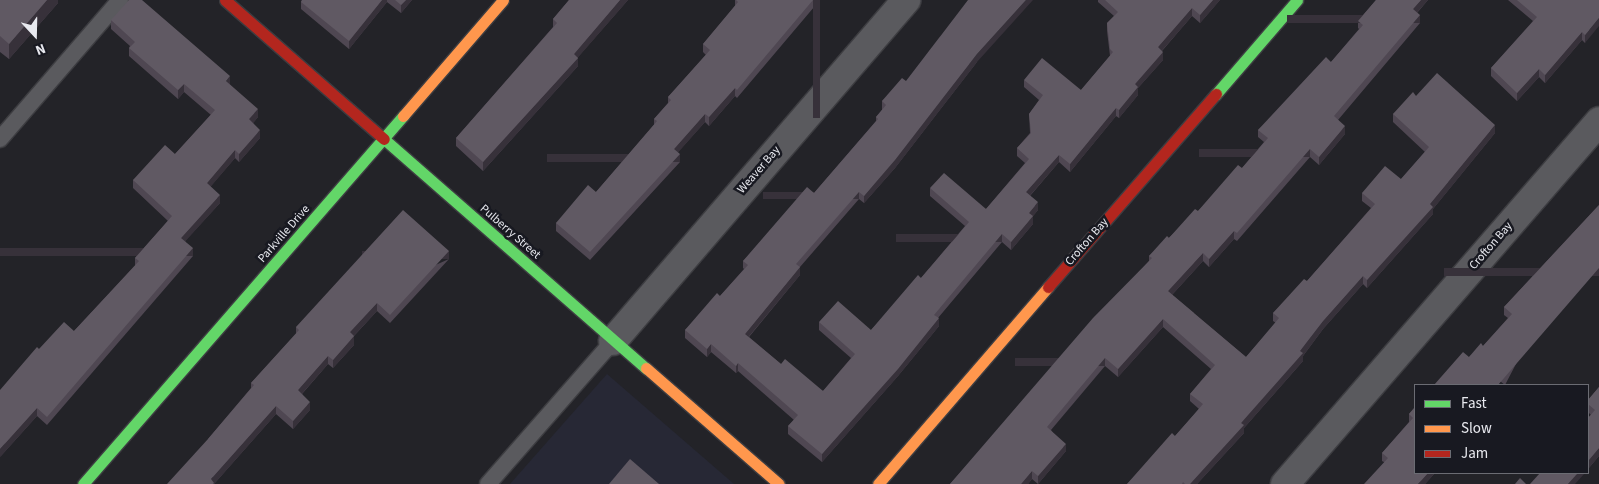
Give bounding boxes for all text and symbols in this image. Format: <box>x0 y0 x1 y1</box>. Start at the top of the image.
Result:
north arrow <box>10 10 60 60</box>
text: N <box>32 38 48 60</box>
street label: Weaver Bay <box>735 143 783 197</box>
street label: Parkville Drive <box>255 202 313 266</box>
street label: Pulberry Street <box>477 202 543 262</box>
street label: Crofton Bay <box>1062 215 1112 269</box>
street label: Crofton Bay <box>1466 219 1516 273</box>
legend <box>1414 384 1589 474</box>
text: Fast <box>1461 393 1487 414</box>
text: Slow <box>1461 418 1492 439</box>
text: Jam <box>1461 443 1488 464</box>

